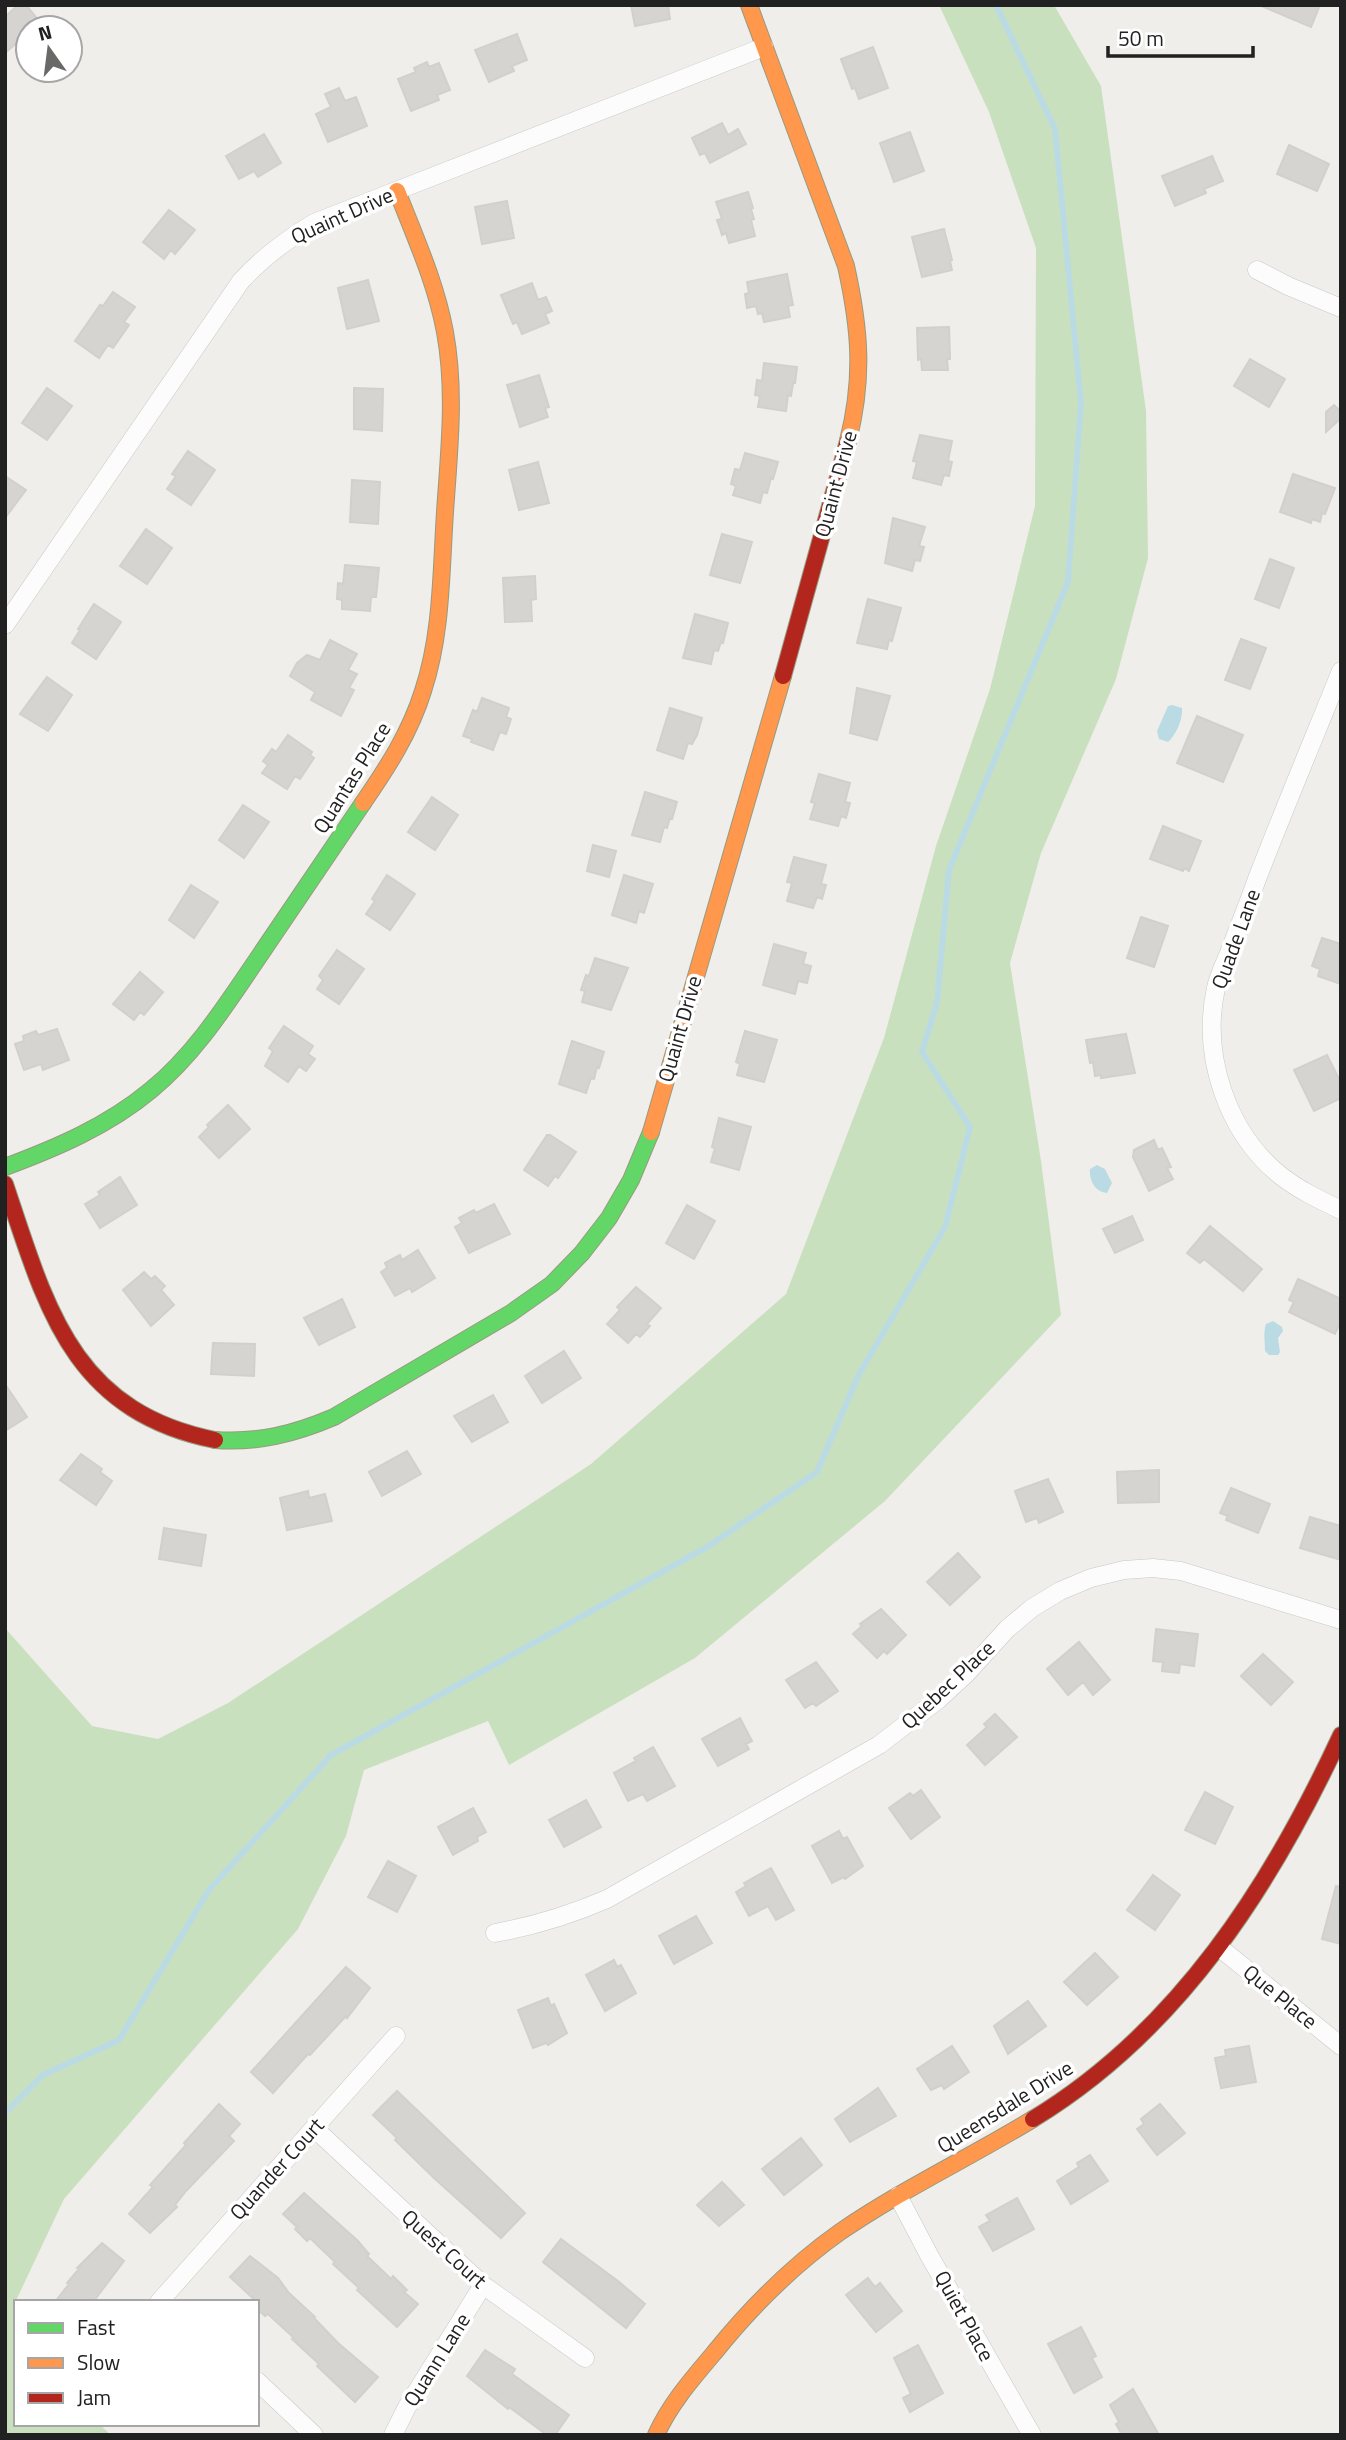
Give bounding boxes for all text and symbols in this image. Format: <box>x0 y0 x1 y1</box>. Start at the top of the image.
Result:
north arrow <box>14 14 84 84</box>
scale bar <box>1108 14 1253 58</box>
text: N <box>35 16 55 48</box>
text: 50 m <box>1118 22 1164 54</box>
street label: Quaint Drive <box>285 178 398 252</box>
street label: Quaint Drive <box>805 427 865 541</box>
street label: Quantas Place <box>304 715 398 840</box>
street label: Quade Lane <box>1202 884 1268 993</box>
street label: Quaint Drive <box>649 972 709 1086</box>
street label: Quebec Place <box>893 1632 1002 1736</box>
street label: Que Place <box>1236 1956 1325 2036</box>
street label: Queensdale Drive <box>930 2052 1079 2161</box>
street label: Quander Court <box>221 2109 332 2227</box>
street label: Quest Court <box>395 2201 495 2296</box>
street label: Quiet Place <box>927 2264 1003 2367</box>
legend <box>14 2300 259 2426</box>
street label: Quann Lane <box>395 2306 478 2413</box>
text: Fast <box>77 2311 116 2343</box>
text: Slow <box>77 2346 120 2378</box>
text: Jam <box>77 2381 111 2413</box>

